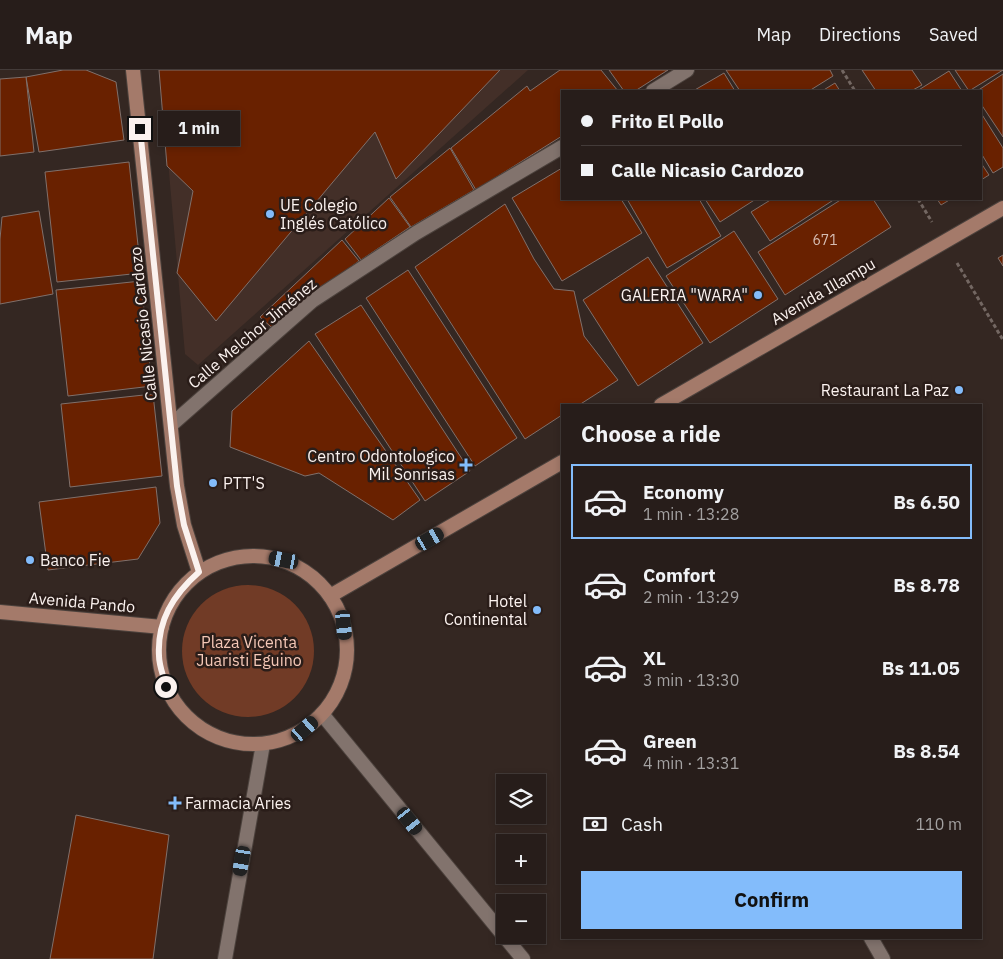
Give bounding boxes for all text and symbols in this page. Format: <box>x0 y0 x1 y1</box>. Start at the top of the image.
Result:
text: Map <box>25 19 73 51</box>
text: Map <box>756 23 791 46</box>
text: Directions <box>819 23 901 46</box>
text: Saved <box>929 23 978 46</box>
text: Frito El Pollo <box>611 109 724 133</box>
callout: 1 min <box>158 112 240 146</box>
route end <box>129 118 151 140</box>
text: 1 min <box>178 118 220 138</box>
text: Calle Nicasio Cardozo <box>611 158 804 182</box>
place label: UE Colegio Inglés Católico <box>280 195 387 233</box>
marker: UE Colegio Inglés Católico <box>264 208 276 220</box>
house number: 671 <box>812 231 838 249</box>
street label: Calle Nicasio Cardozo <box>125 246 161 402</box>
street label: Avenida Illampu <box>767 253 879 329</box>
street label: Calle Melchor Jiménez <box>184 273 320 393</box>
place label: GALERIA "WARA" <box>621 285 748 305</box>
marker: GALERIA "WARA" <box>752 289 764 301</box>
place label: Restaurant La Paz <box>821 380 949 400</box>
marker: Restaurant La Paz <box>953 384 965 396</box>
text: Choose a ride <box>581 419 721 448</box>
place label: Centro Odontologico Mil Sonrisas <box>307 446 455 484</box>
marker: Centro Odontologico Mil Sonrisas <box>459 458 473 472</box>
place label: PTT'S <box>223 473 265 493</box>
marker: PTT'S <box>207 477 219 489</box>
icon: car <box>583 479 628 524</box>
text: Economy <box>643 480 724 504</box>
text: Bs 6.50 <box>893 490 960 514</box>
text: 1 min · 13:28 <box>643 504 739 524</box>
car <box>413 525 446 553</box>
place label: Banco Fie <box>40 550 111 570</box>
car <box>267 550 300 570</box>
marker: Banco Fie <box>24 554 36 566</box>
icon: car <box>583 562 628 607</box>
text: Comfort <box>643 563 716 587</box>
text: Bs 8.78 <box>893 573 960 597</box>
street label: Avenida Pando <box>28 587 136 617</box>
text: 2 min · 13:29 <box>643 587 739 607</box>
place label: Hotel Continental <box>444 591 527 629</box>
marker: Hotel Continental <box>531 604 543 616</box>
car <box>334 609 353 641</box>
park label: Plaza Vicenta Juaristi Eguino <box>196 632 302 670</box>
icon: car <box>583 645 628 690</box>
text: XL <box>643 646 666 670</box>
text: Bs 11.05 <box>882 656 960 680</box>
text: 3 min · 13:30 <box>643 670 739 690</box>
route start <box>155 676 177 698</box>
car <box>288 713 321 745</box>
icon: car <box>583 728 628 773</box>
text: Green <box>643 729 697 753</box>
text: Bs 8.54 <box>893 739 960 763</box>
text: 4 min · 13:31 <box>643 753 739 773</box>
map controls <box>496 774 546 944</box>
button: layers <box>496 774 546 824</box>
place label: Farmacia Aries <box>185 793 291 813</box>
marker: Farmacia Aries <box>169 797 181 809</box>
car <box>394 805 425 837</box>
icon: cash <box>581 810 609 838</box>
text: Cash <box>621 812 663 836</box>
text: 110 m <box>915 814 962 834</box>
button: + <box>496 834 546 884</box>
car <box>232 845 251 877</box>
button: Confirm <box>581 871 962 929</box>
button: − <box>496 894 546 944</box>

